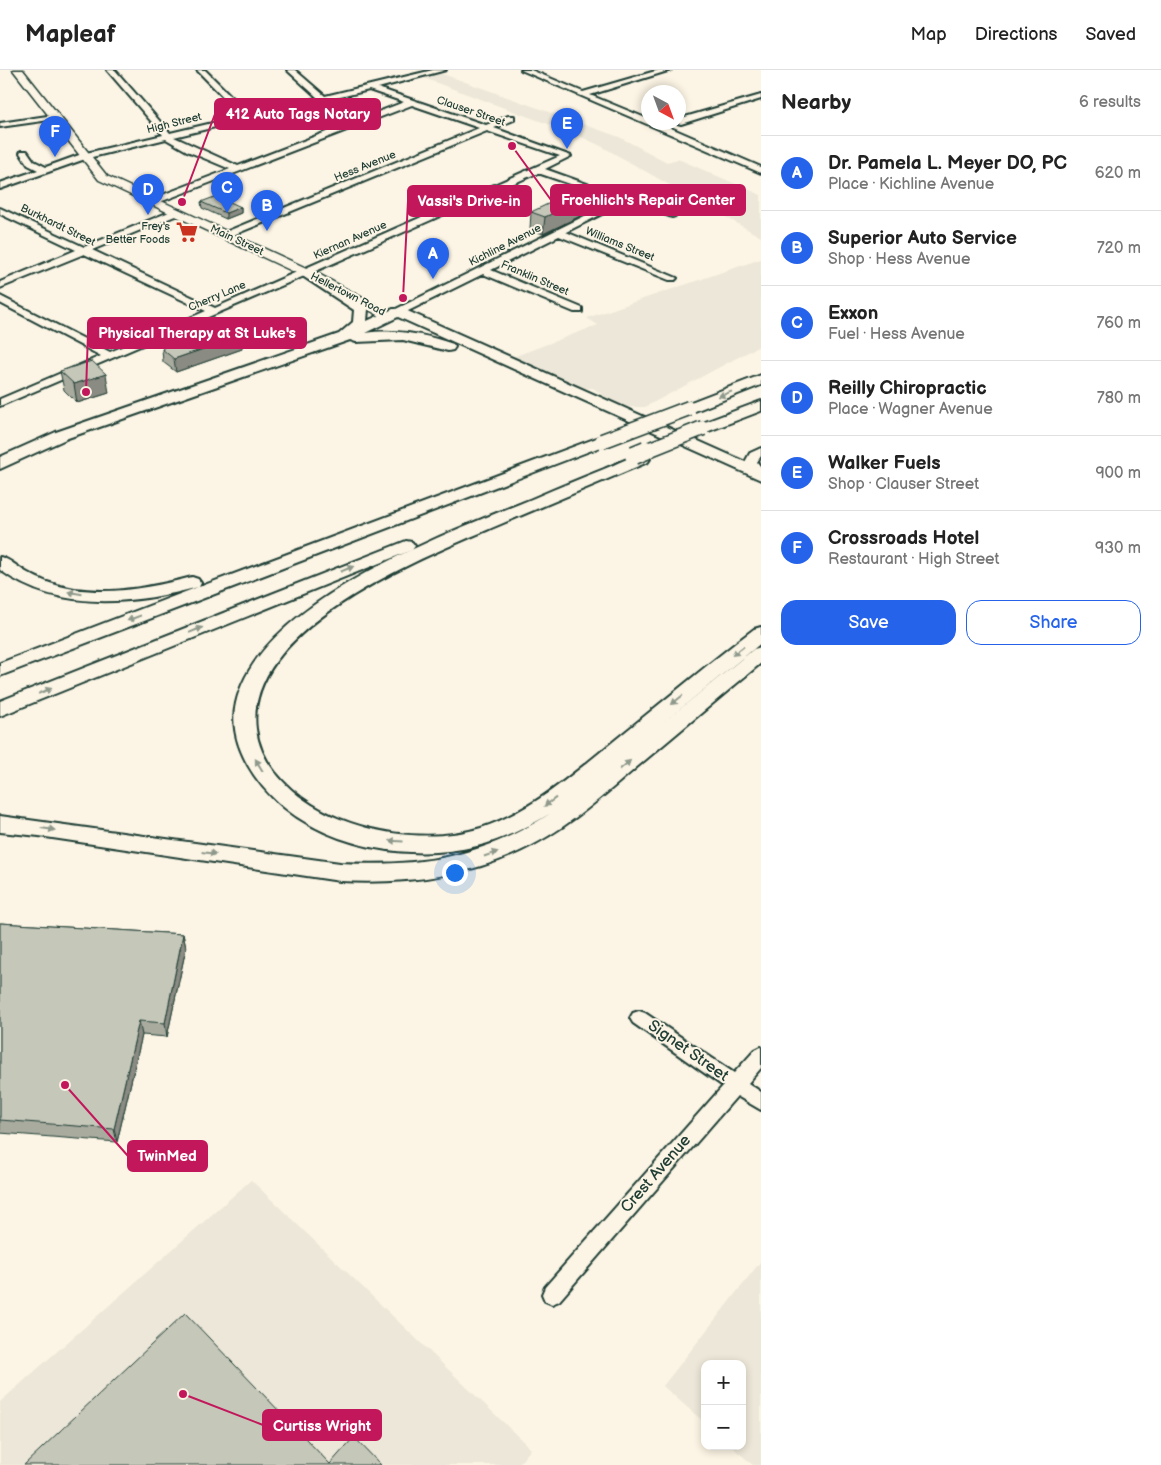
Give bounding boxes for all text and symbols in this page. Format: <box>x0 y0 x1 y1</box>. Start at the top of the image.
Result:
text: Mapleaf <box>25 20 116 49</box>
text: Map <box>911 24 947 45</box>
text: Directions <box>975 24 1057 45</box>
text: Saved <box>1085 24 1136 45</box>
north arrow <box>641 85 686 130</box>
text: Nearby <box>781 90 851 115</box>
street label: Clauser Street <box>435 93 507 129</box>
text: 6 results <box>1079 93 1141 112</box>
callout: 412 Auto Tags Notary <box>215 99 380 129</box>
text: 412 Auto Tags Notary <box>226 105 370 124</box>
pin: E <box>551 108 583 149</box>
street label: High Street <box>145 110 203 136</box>
pin: F <box>39 116 71 157</box>
street label: Hess Avenue <box>332 148 398 184</box>
text: Dr. Pamela L. Meyer DO, PC <box>828 152 1067 175</box>
text: A <box>792 164 802 183</box>
text: 620 m <box>1095 164 1141 183</box>
pin: C <box>211 172 243 213</box>
pin: D <box>132 174 164 215</box>
text: Place · Kichline Avenue <box>828 175 994 194</box>
callout: Froehlich's Repair Center <box>551 185 745 215</box>
callout: Vassi's Drive-in <box>408 186 531 216</box>
pin: B <box>251 190 283 231</box>
text: Froehlich's Repair Center <box>561 191 736 210</box>
text: Vassi's Drive-in <box>417 192 521 211</box>
street label: Burkhardt Street <box>18 201 98 249</box>
street label: Kiernan Avenue <box>311 218 389 262</box>
supermarket icon: Frey's Better Foods <box>174 219 200 245</box>
place label: Frey's Better Foods <box>106 220 171 246</box>
street label: Kichline Avenue <box>467 221 544 269</box>
street label: Main Street <box>208 222 266 258</box>
street label: Williams Street <box>584 224 657 264</box>
text: Superior Auto Service <box>828 227 1017 250</box>
pin: A <box>417 238 449 279</box>
text: B <box>791 239 803 258</box>
text: 720 m <box>1097 239 1141 258</box>
text: Shop · Hess Avenue <box>828 250 970 269</box>
street label: Franklin Street <box>499 258 571 298</box>
street label: Hellertown Road <box>308 270 388 318</box>
street label: Cherry Lane <box>186 278 248 314</box>
text: Exxon <box>828 302 878 325</box>
text: C <box>791 314 803 333</box>
text: 760 m <box>1096 314 1141 333</box>
callout: Physical Therapy at St Luke's <box>88 318 306 348</box>
text: Physical Therapy at St Luke's <box>98 324 296 343</box>
text: Fuel · Hess Avenue <box>828 325 965 344</box>
text: Reilly Chiropractic <box>828 377 987 400</box>
text: D <box>791 389 803 408</box>
text: 780 m <box>1097 389 1141 408</box>
one-way arrow <box>718 390 732 398</box>
text: Place · Wagner Avenue <box>828 400 993 419</box>
text: Walker Fuels <box>828 452 941 475</box>
text: E <box>792 464 802 483</box>
text: 900 m <box>1095 464 1141 483</box>
text: Shop · Clauser Street <box>828 475 979 494</box>
text: Crossroads Hotel <box>828 527 979 550</box>
text: F <box>792 539 802 558</box>
text: 930 m <box>1095 539 1141 558</box>
text: Restaurant · High Street <box>828 550 1000 569</box>
one-way arrow <box>340 565 354 573</box>
one-way arrow <box>67 589 83 597</box>
button: Save <box>781 600 956 645</box>
button: Share <box>966 600 1141 645</box>
one-way arrow <box>126 614 141 622</box>
one-way arrow <box>189 626 204 634</box>
one-way arrow <box>731 646 745 656</box>
one-way arrow <box>38 686 52 694</box>
one-way arrow <box>670 695 683 706</box>
one-way arrow <box>254 759 263 772</box>
one-way arrow <box>619 759 631 771</box>
one-way arrow <box>543 797 557 807</box>
one-way arrow <box>41 826 57 834</box>
one-way arrow <box>388 837 404 845</box>
one-way arrow <box>202 849 218 857</box>
one-way arrow <box>483 850 498 857</box>
your location <box>442 860 468 886</box>
street label: Signet Street <box>644 1016 732 1086</box>
street label: Crest Avenue <box>617 1131 695 1217</box>
callout: TwinMed <box>128 1141 207 1171</box>
text: TwinMed <box>137 1147 197 1166</box>
map controls <box>701 1360 746 1450</box>
button: + <box>701 1360 746 1405</box>
button: − <box>701 1405 746 1450</box>
callout: Curtiss Wright <box>263 1410 381 1440</box>
text: Curtiss Wright <box>273 1417 371 1436</box>

